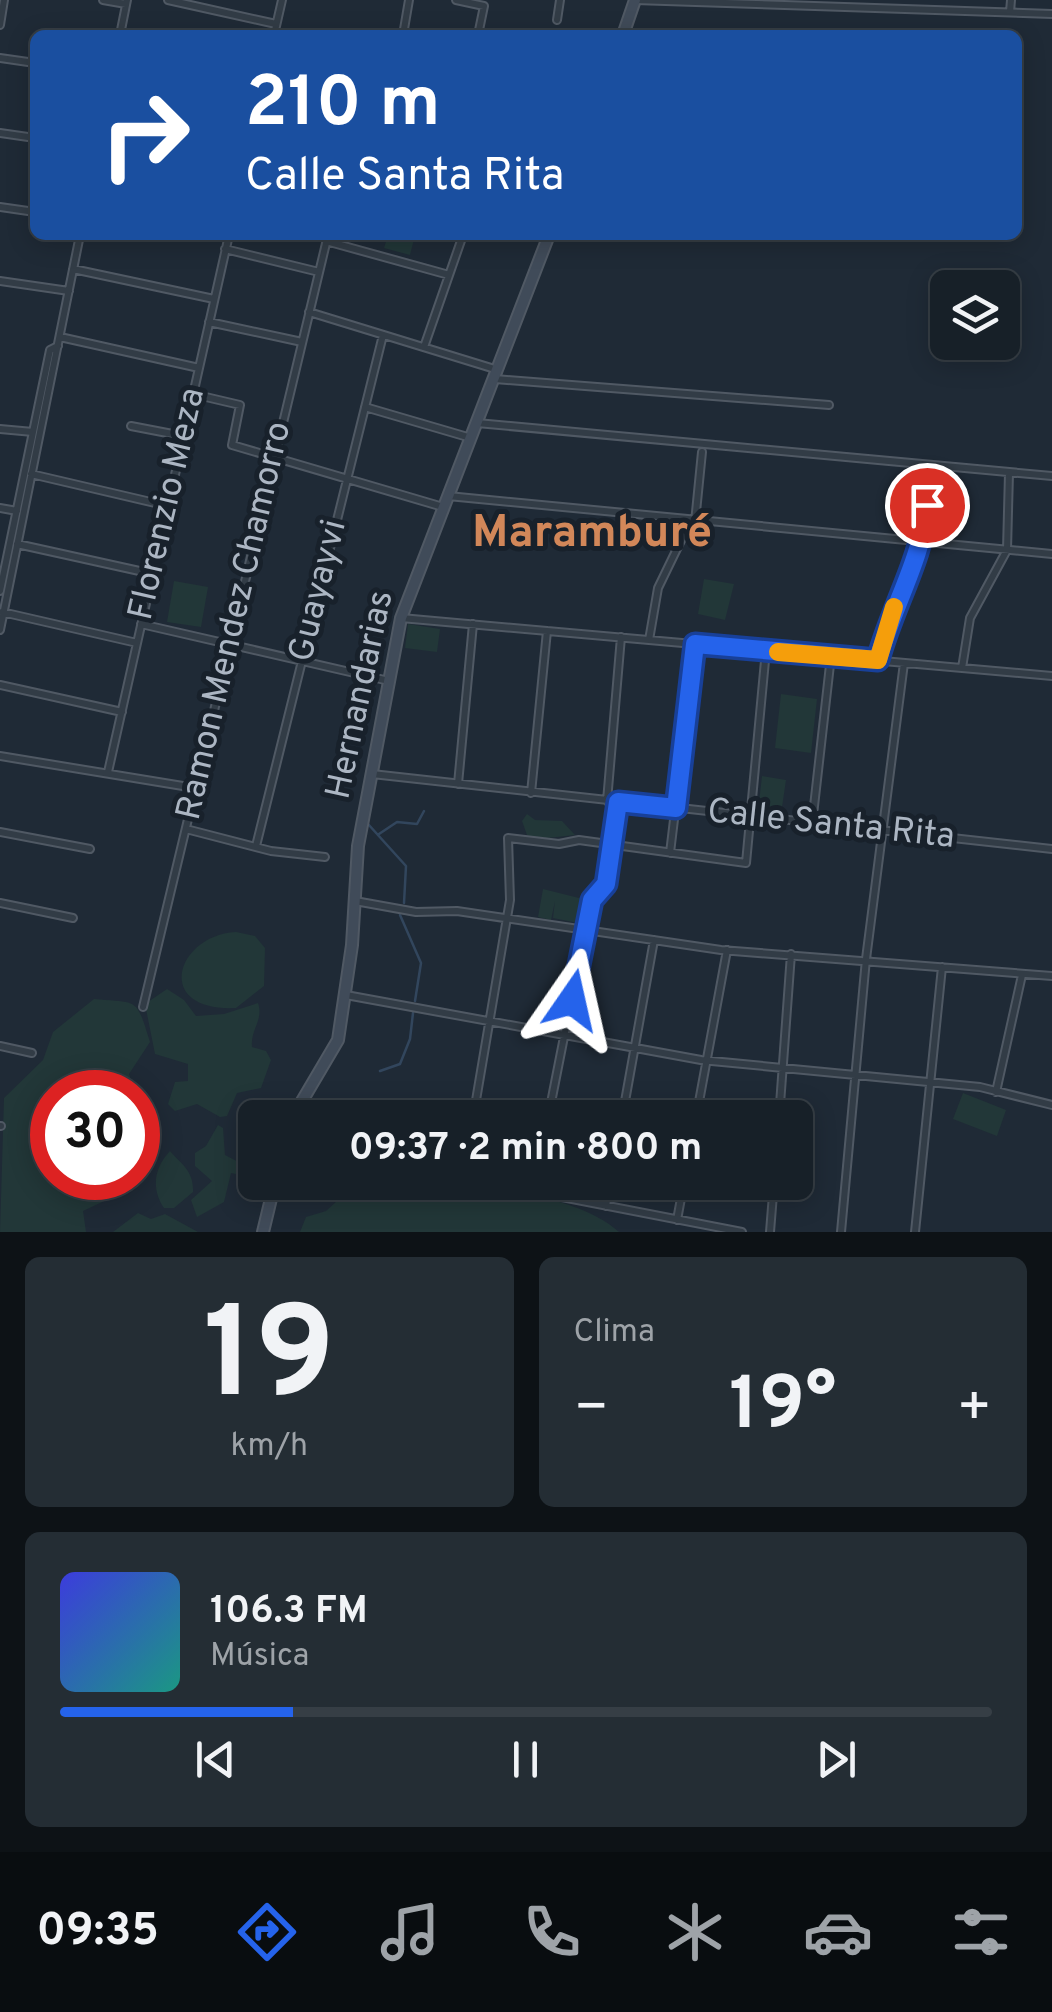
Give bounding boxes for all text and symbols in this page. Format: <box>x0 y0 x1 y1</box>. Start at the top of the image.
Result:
text: 210 m <box>245 62 441 151</box>
icon: right <box>80 70 210 200</box>
text: Calle Santa Rita <box>245 149 564 206</box>
map controls <box>930 270 1020 360</box>
button: layers <box>930 270 1020 360</box>
street label: Florenzio Meza <box>120 384 216 624</box>
street label: Ramon Mendez Chamorro <box>168 418 302 824</box>
pin <box>885 463 970 548</box>
icon: arrive <box>900 478 955 533</box>
district label: Maramburé <box>472 506 712 563</box>
street label: Guayayvi <box>280 515 358 667</box>
street label: Hernandarias <box>317 587 405 803</box>
street label: Calle Santa Rita <box>705 790 957 860</box>
position arrow <box>520 948 624 1052</box>
speed limit sign: 30 <box>30 1070 160 1200</box>
text: 09:37 · 2 min · 800 m <box>349 1125 702 1174</box>
text: 19 <box>203 1279 335 1444</box>
text: Clima <box>574 1313 655 1353</box>
text: 19° <box>729 1361 836 1456</box>
text: − <box>574 1375 609 1445</box>
text: + <box>957 1375 992 1445</box>
text: km/h <box>230 1427 308 1467</box>
text: 106.3 FM <box>210 1588 368 1637</box>
text: Música <box>210 1637 309 1677</box>
icon: previous <box>188 1732 243 1787</box>
icon: pause <box>498 1732 553 1787</box>
icon: next <box>809 1732 864 1787</box>
icon: directions <box>232 1897 302 1967</box>
icon: music <box>375 1897 445 1967</box>
icon: phone <box>517 1897 587 1967</box>
icon: climate <box>660 1897 730 1967</box>
icon: car <box>803 1897 873 1967</box>
icon: filters <box>946 1897 1016 1967</box>
text: 09:35 <box>36 1904 159 1961</box>

